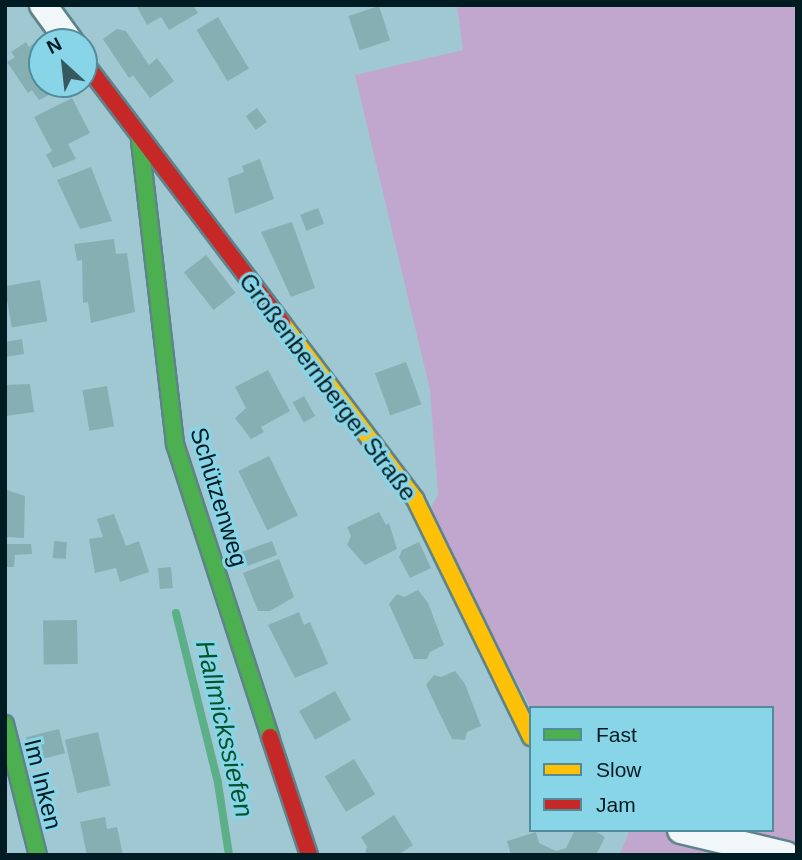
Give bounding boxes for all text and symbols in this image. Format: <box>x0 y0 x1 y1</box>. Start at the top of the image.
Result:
north arrow <box>28 28 98 98</box>
text: N <box>43 33 65 58</box>
street label: Großenbernberger Straße <box>233 268 423 506</box>
street label: Schützenweg <box>184 424 254 570</box>
water label: Hallmickssiefen <box>188 638 260 820</box>
legend <box>529 706 774 832</box>
text: Fast <box>596 723 637 746</box>
street label: Im Inken <box>18 736 68 832</box>
text: Slow <box>596 758 642 781</box>
text: Jam <box>596 793 636 816</box>

